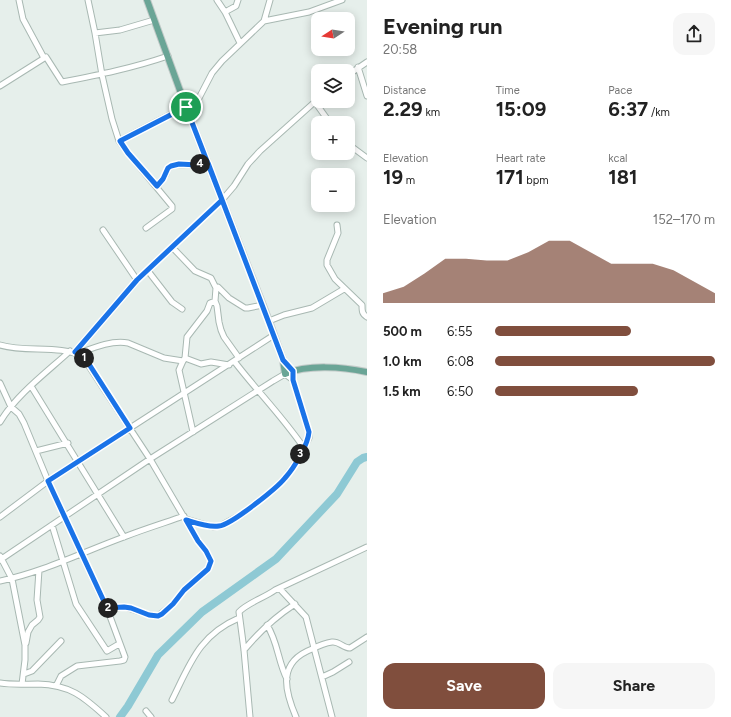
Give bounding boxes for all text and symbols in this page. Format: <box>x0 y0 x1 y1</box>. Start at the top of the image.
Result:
north arrow <box>311 12 355 56</box>
map controls <box>311 12 355 212</box>
text: Evening run <box>383 13 503 40</box>
button: share <box>673 13 715 55</box>
text: 20:58 <box>383 42 417 57</box>
button: layers <box>311 64 355 108</box>
text: Distance <box>383 84 426 97</box>
text: Time <box>496 84 520 97</box>
text: Pace <box>608 84 632 97</box>
pin <box>169 90 203 124</box>
icon: arrive <box>175 96 197 118</box>
text: 2.29 <box>383 97 423 121</box>
text: 15:09 <box>496 97 546 121</box>
text: 6:37 <box>608 97 648 121</box>
text: km <box>423 106 440 119</box>
text: /km <box>648 106 670 119</box>
button: + <box>311 116 355 160</box>
text: Elevation <box>383 152 428 165</box>
text: Heart rate <box>496 152 546 165</box>
text: kcal <box>608 152 628 165</box>
pin: 4 <box>190 154 210 174</box>
text: 4 <box>197 157 203 170</box>
text: 19 <box>383 165 403 189</box>
text: 171 <box>496 165 524 189</box>
text: 181 <box>608 165 637 189</box>
button: − <box>311 168 355 212</box>
text: m <box>403 174 415 187</box>
text: bpm <box>524 174 549 187</box>
text: Elevation <box>383 212 436 227</box>
text: 152–170 m <box>653 212 715 227</box>
text: 500 m <box>383 324 422 339</box>
text: 6:55 <box>447 324 473 339</box>
pin: 1 <box>74 348 94 368</box>
text: 1 <box>82 351 86 364</box>
text: 1.0 km <box>383 354 422 369</box>
text: 6:08 <box>447 354 474 369</box>
text: 1.5 km <box>383 384 421 399</box>
text: 6:50 <box>447 384 473 399</box>
pin: 3 <box>290 444 310 464</box>
text: 3 <box>297 447 303 460</box>
pin: 2 <box>98 598 118 618</box>
text: 2 <box>105 601 111 614</box>
button: Save <box>383 663 545 709</box>
button: Share <box>553 663 715 709</box>

